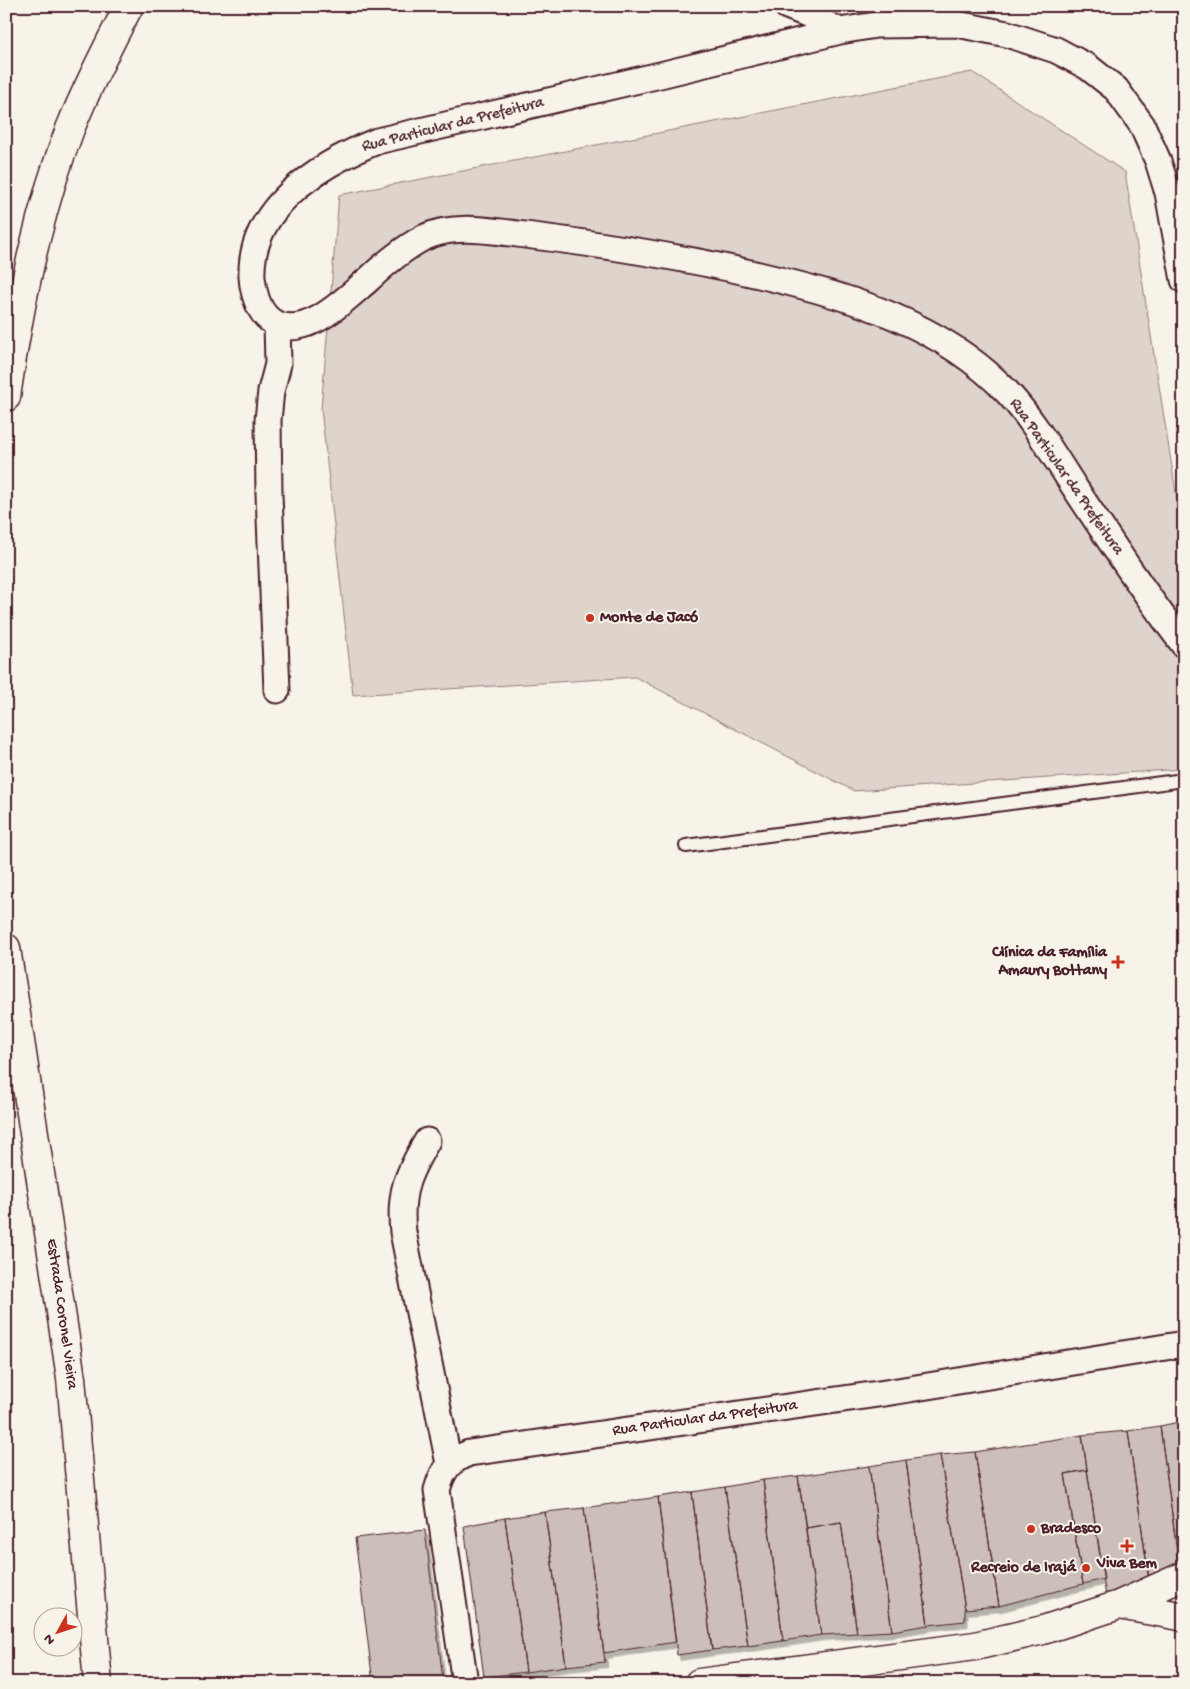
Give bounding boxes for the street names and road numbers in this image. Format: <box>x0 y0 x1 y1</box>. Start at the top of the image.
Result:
street label: Rua Particular da Prefeitura <box>360 93 547 157</box>
street label: Rua Particular da Prefeitura <box>1005 395 1128 560</box>
street label: Estrada Coronel Vieira <box>41 1238 81 1392</box>
street label: Rua Particular da Prefeitura <box>611 1396 800 1441</box>

